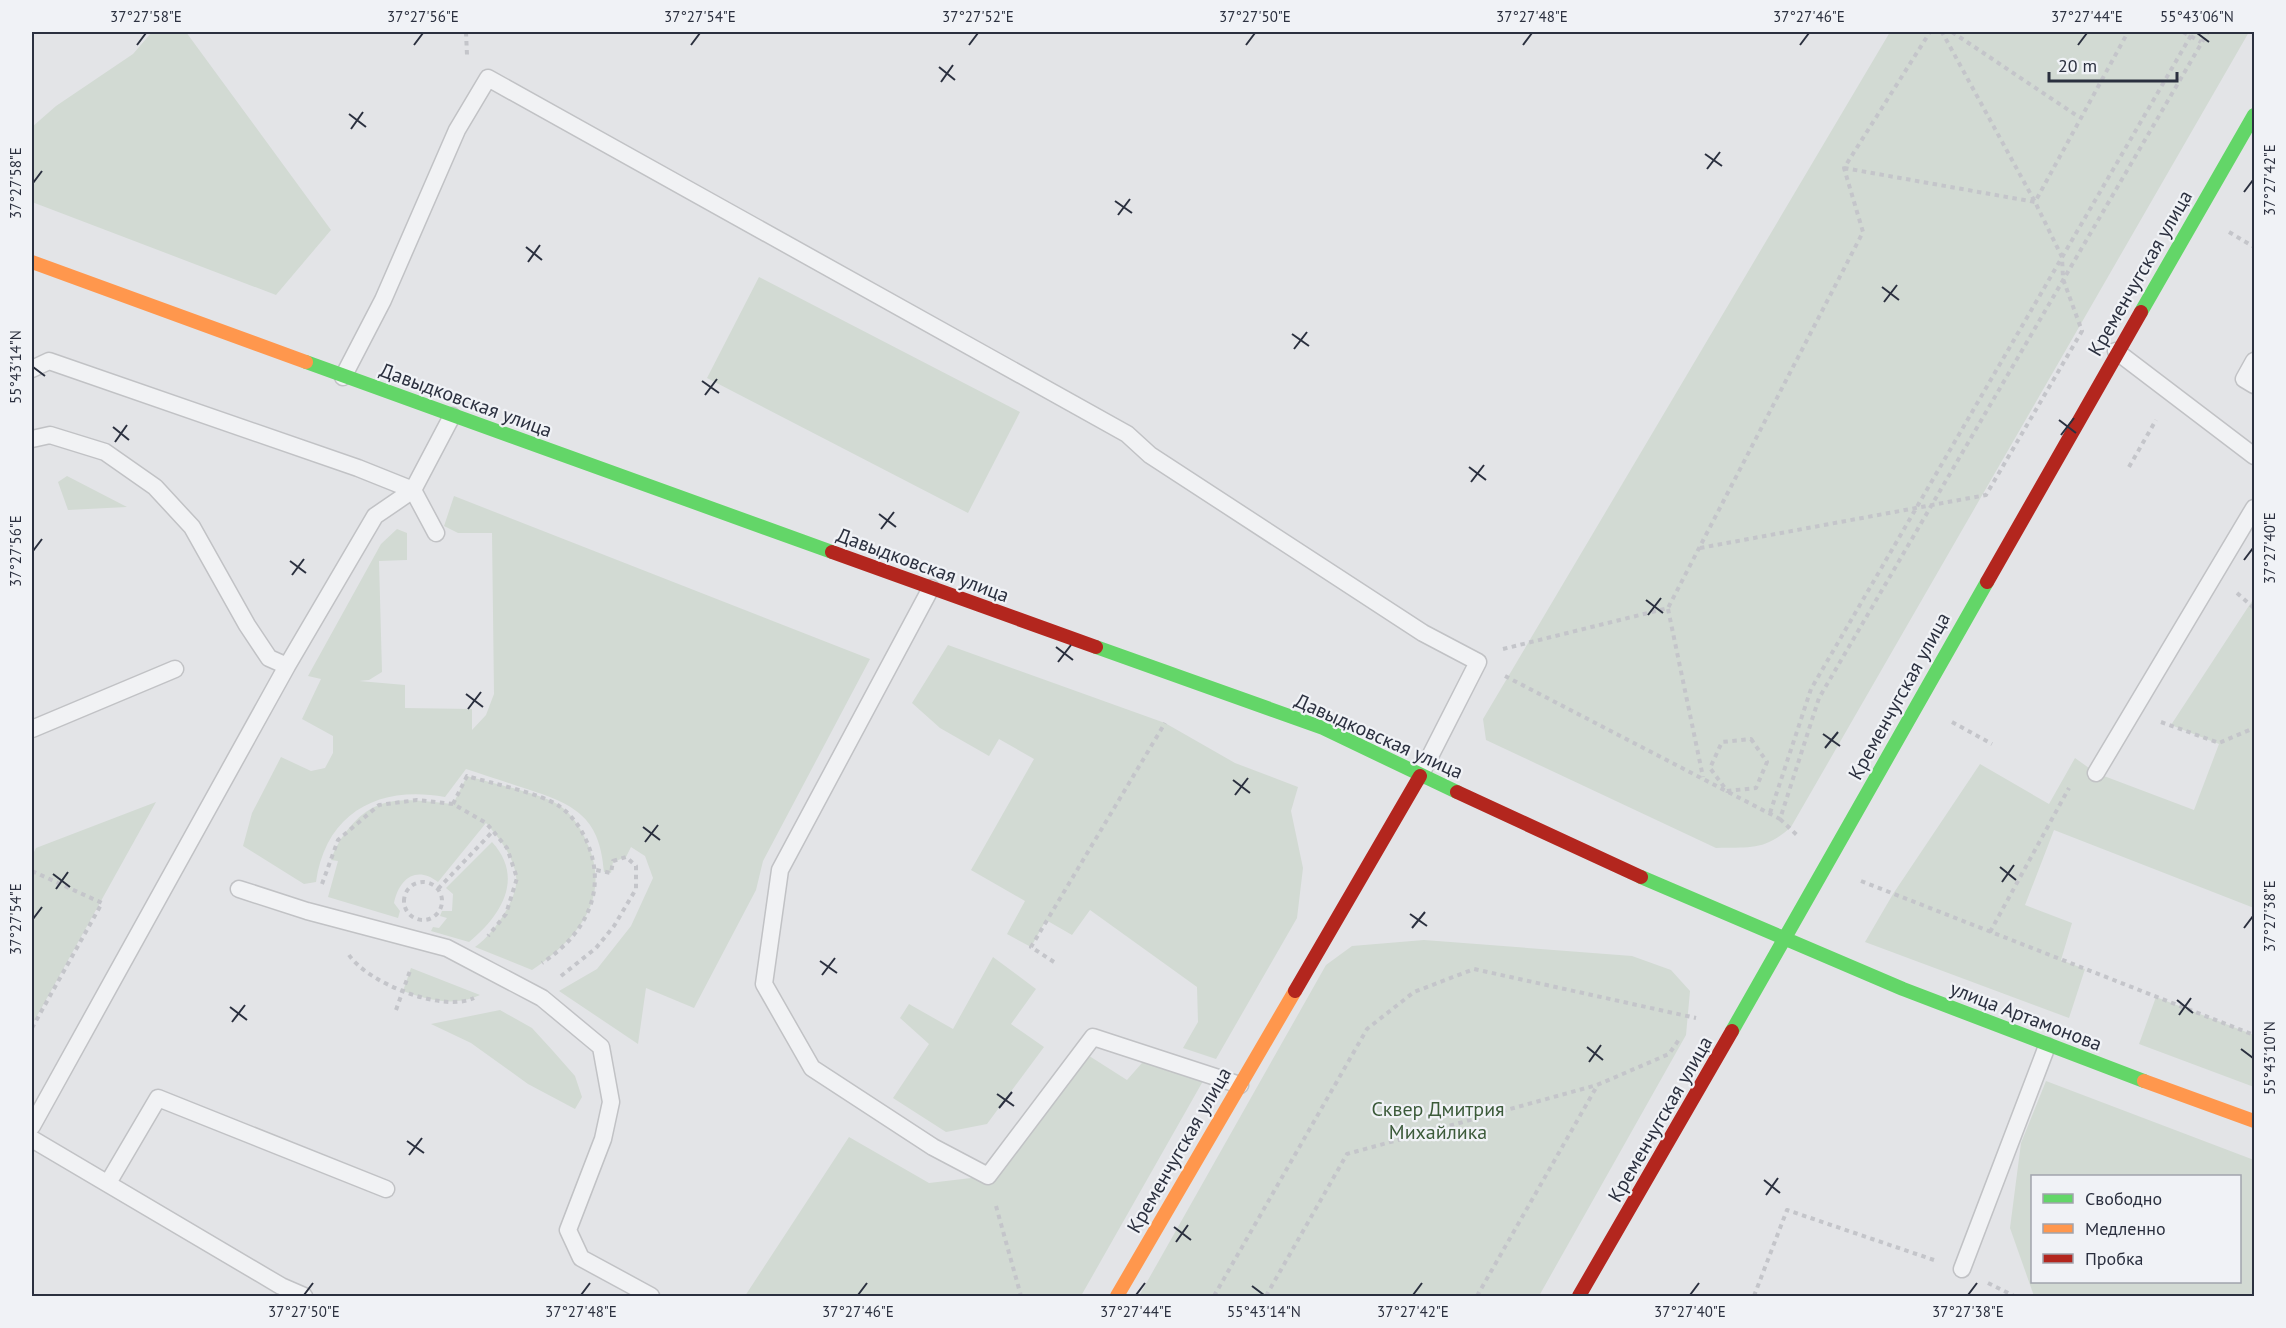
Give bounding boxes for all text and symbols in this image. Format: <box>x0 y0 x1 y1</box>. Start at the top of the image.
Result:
text: 37°27'58"E <box>110 7 182 26</box>
text: 37°27'56"E <box>387 7 459 26</box>
text: 37°27'54"E <box>664 7 736 26</box>
text: 37°27'52"E <box>942 7 1014 26</box>
text: 37°27'50"E <box>1219 7 1291 26</box>
text: 37°27'48"E <box>1496 7 1568 26</box>
text: 37°27'46"E <box>1773 7 1845 26</box>
text: 37°27'44"E <box>2051 7 2123 26</box>
text: 55°43'06"N <box>2160 7 2234 26</box>
scale bar <box>2049 45 2176 83</box>
text: 20 m <box>2058 54 2097 77</box>
text: 37°27'42"E <box>2260 144 2279 216</box>
text: 37°27'58"E <box>6 147 25 219</box>
street label: Кременчугская улица <box>2082 185 2198 361</box>
text: 55°43'14"N <box>6 330 25 404</box>
street label: Давыдковская улица <box>376 357 556 443</box>
text: 37°27'40"E <box>2260 512 2279 584</box>
text: 37°27'56"E <box>6 515 25 587</box>
street label: Давыдковская улица <box>833 522 1013 608</box>
street label: Кременчугская улица <box>1842 608 1956 784</box>
street label: Давыдковская улица <box>1291 687 1467 785</box>
text: 37°27'38"E <box>2260 880 2279 952</box>
text: 37°27'54"E <box>6 883 25 955</box>
street label: улица Артамонова <box>1946 975 2106 1057</box>
text: 55°43'10"N <box>2260 1021 2279 1095</box>
street label: Кременчугская улица <box>1602 1031 1718 1207</box>
street label: Кременчугская улица <box>1121 1062 1237 1238</box>
park label: Сквер Дмитрия Михайлика <box>1371 1096 1505 1145</box>
legend <box>2031 1175 2241 1283</box>
text: Свободно <box>2085 1187 2162 1210</box>
text: Медленно <box>2085 1217 2166 1240</box>
text: Пробка <box>2085 1247 2143 1270</box>
text: 37°27'50"E <box>268 1302 340 1321</box>
text: 37°27'48"E <box>545 1302 617 1321</box>
text: 37°27'46"E <box>822 1302 894 1321</box>
text: 37°27'44"E <box>1100 1302 1172 1321</box>
text: 55°43'14"N <box>1227 1302 1301 1321</box>
text: 37°27'42"E <box>1377 1302 1449 1321</box>
text: 37°27'40"E <box>1654 1302 1726 1321</box>
text: 37°27'38"E <box>1932 1302 2004 1321</box>

